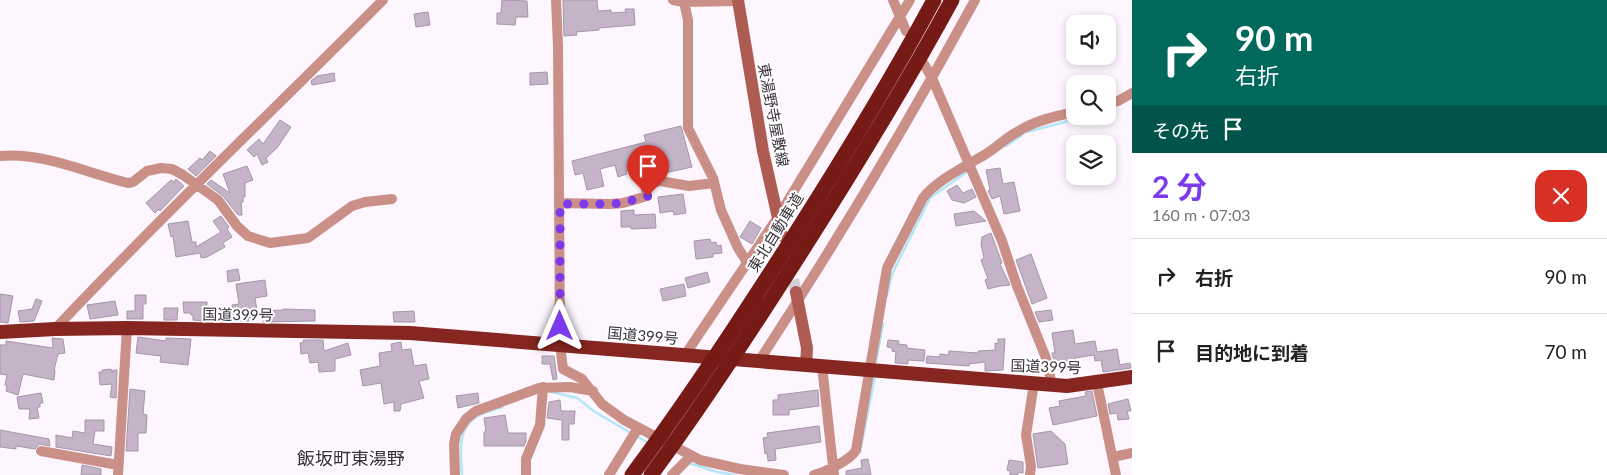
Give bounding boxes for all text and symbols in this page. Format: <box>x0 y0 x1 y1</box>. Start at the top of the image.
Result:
map controls <box>1066 15 1116 185</box>
button: sound <box>1066 15 1116 65</box>
text: 90 m <box>1235 16 1313 58</box>
icon: right <box>1152 20 1217 85</box>
street label: 東湯野寺屋敷線 <box>755 62 793 168</box>
text: 右折 <box>1235 62 1279 89</box>
button: search <box>1066 75 1116 125</box>
icon: arrive <box>1219 115 1247 143</box>
text: その先 <box>1152 119 1209 142</box>
button: layers <box>1066 135 1116 185</box>
pin <box>627 145 669 196</box>
icon: arrive <box>634 152 662 180</box>
text: 2 分 <box>1152 168 1207 204</box>
button: close <box>1535 170 1587 222</box>
street label: 東北自動車道 <box>744 189 806 275</box>
text: 160 m · 07:03 <box>1152 205 1251 224</box>
icon: right <box>1152 262 1180 290</box>
text: 90 m <box>1544 265 1587 288</box>
text: 右折 <box>1195 266 1233 289</box>
position arrow <box>533 299 585 351</box>
street label: 国道399号 <box>202 304 274 324</box>
street label: 国道399号 <box>607 323 679 347</box>
icon: arrive <box>1152 337 1180 365</box>
text: 70 m <box>1544 340 1587 363</box>
text: 目的地に到着 <box>1195 341 1309 364</box>
street label: 国道399号 <box>1010 356 1082 376</box>
district label: 飯坂町東湯野 <box>297 447 405 469</box>

